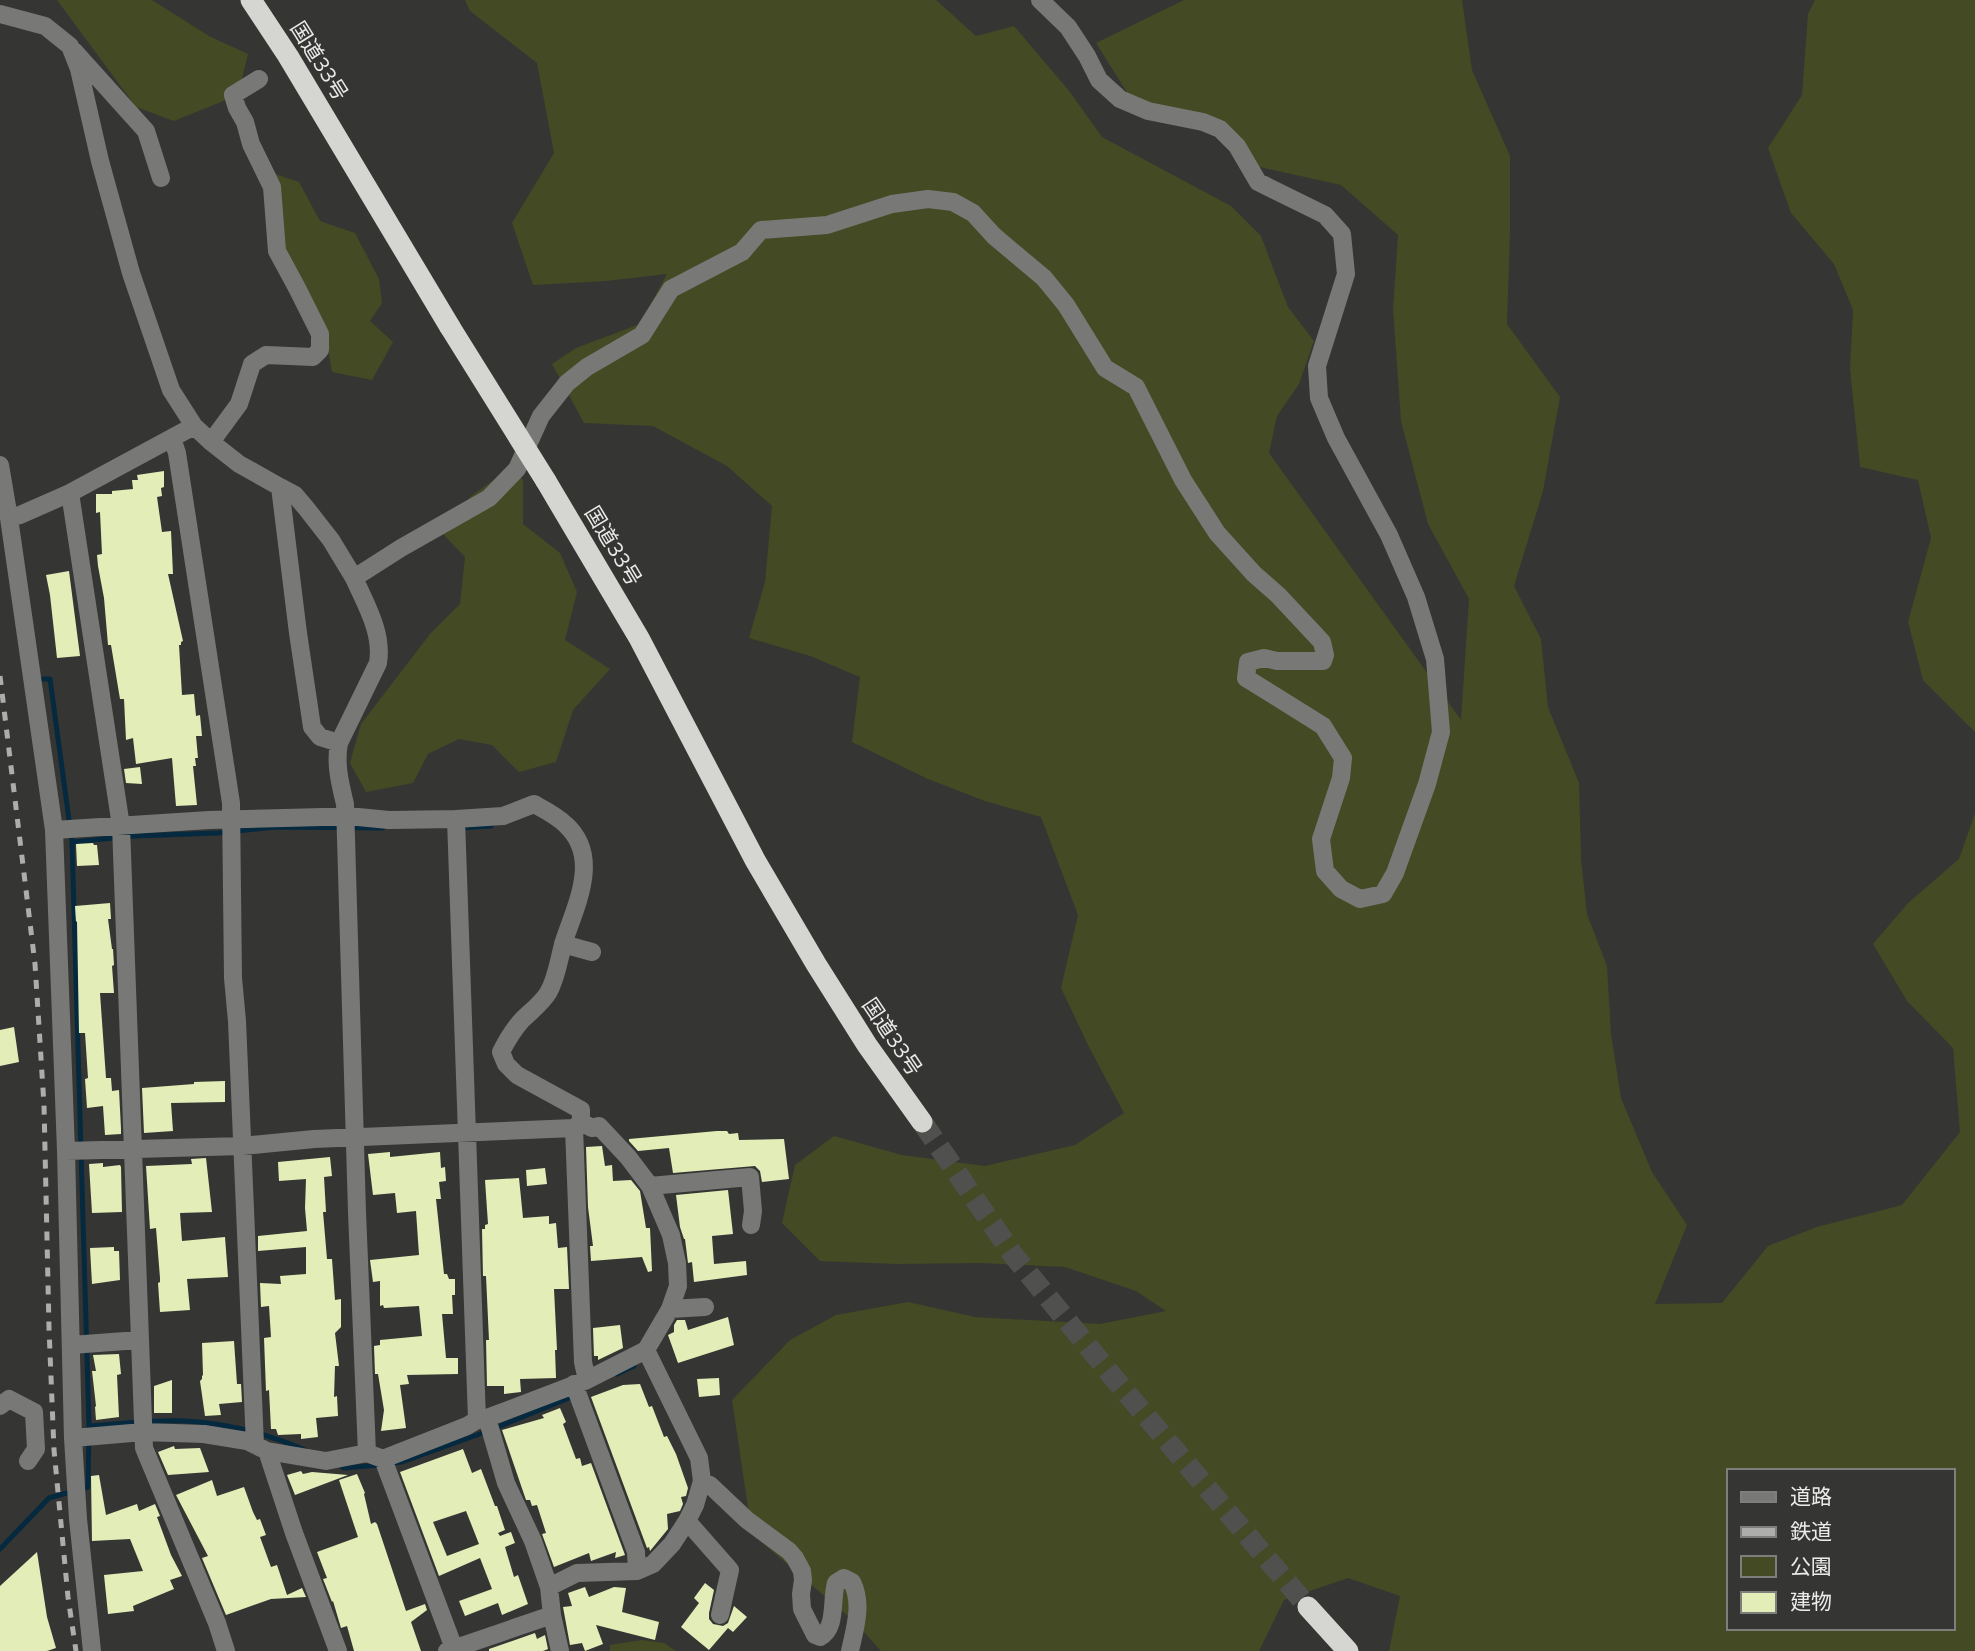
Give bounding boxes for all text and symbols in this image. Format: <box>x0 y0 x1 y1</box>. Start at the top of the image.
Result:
street label: 国道33号 <box>285 16 354 105</box>
street label: 国道33号 <box>580 501 648 590</box>
street label: 国道33号 <box>857 993 928 1080</box>
legend <box>1727 1469 1954 1630</box>
text: 道路 <box>1790 1483 1832 1509</box>
text: 鉄道 <box>1790 1518 1832 1544</box>
text: 公園 <box>1790 1553 1832 1579</box>
text: 建物 <box>1790 1588 1832 1614</box>

